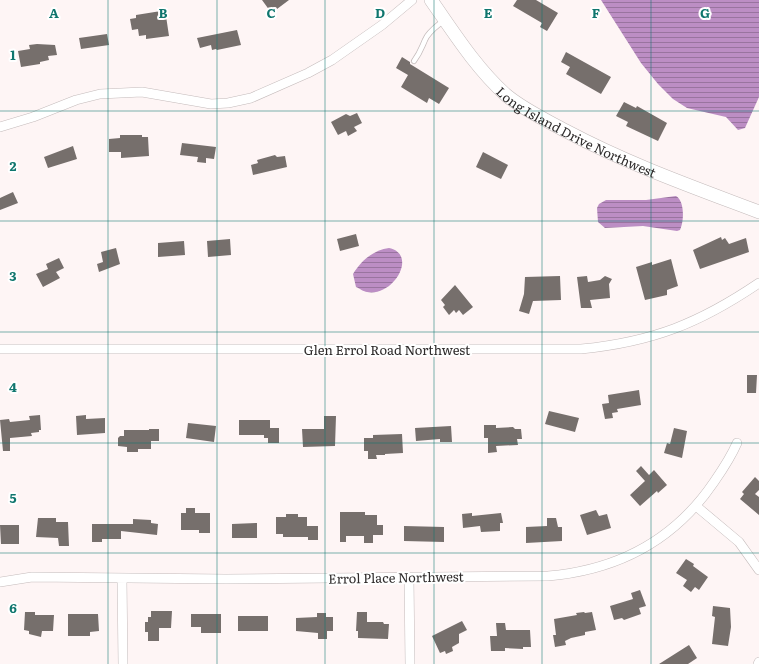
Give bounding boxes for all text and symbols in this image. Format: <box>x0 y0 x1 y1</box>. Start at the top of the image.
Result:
text: A <box>49 3 59 22</box>
text: B <box>159 3 168 22</box>
text: C <box>266 3 276 22</box>
text: D <box>375 3 385 22</box>
text: E <box>484 3 493 22</box>
text: F <box>592 3 600 22</box>
text: G <box>700 3 710 22</box>
text: 1 <box>10 45 16 64</box>
street label: Long Island Drive Northwest <box>492 82 660 181</box>
text: 2 <box>10 156 17 175</box>
text: 3 <box>9 266 17 285</box>
street label: Glen Errol Road Northwest <box>304 340 471 359</box>
text: 4 <box>9 377 17 396</box>
text: 5 <box>9 488 17 507</box>
street label: Errol Place Northwest <box>328 566 465 588</box>
text: 6 <box>9 598 17 617</box>

